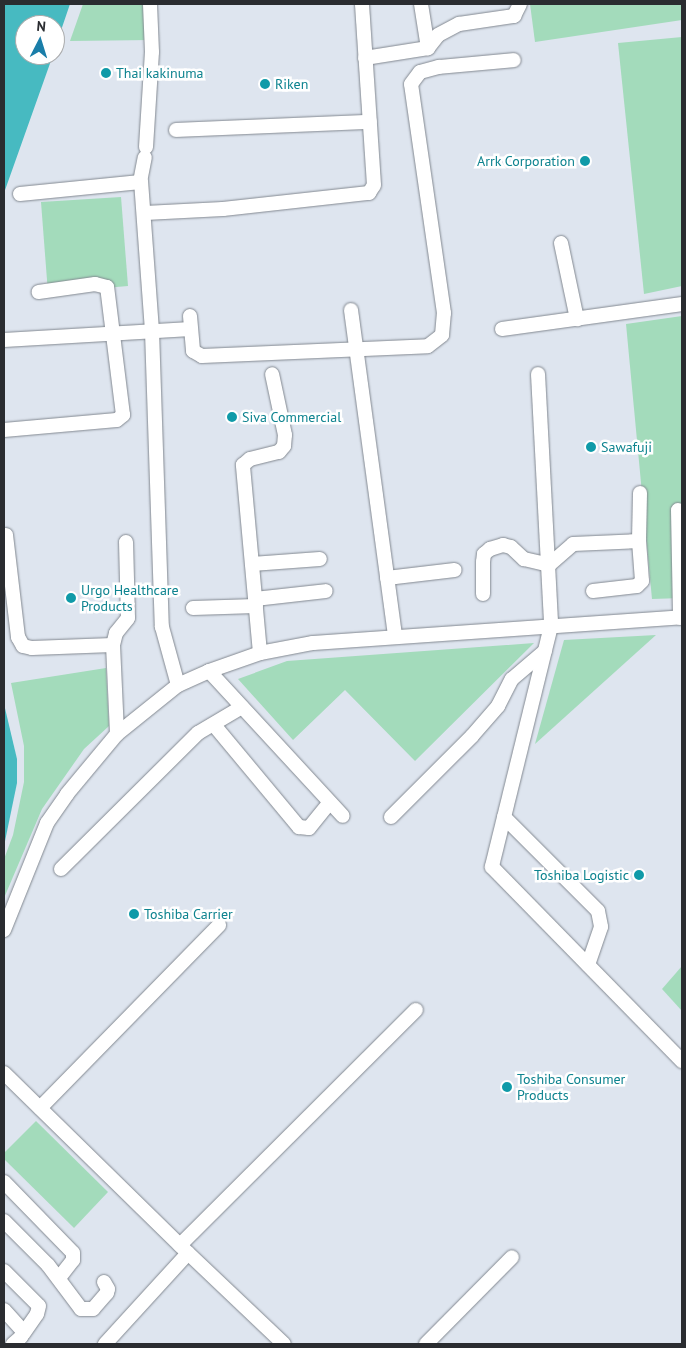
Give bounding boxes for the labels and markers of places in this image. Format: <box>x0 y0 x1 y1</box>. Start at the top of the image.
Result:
place label: Thai kakinuma <box>116 65 203 81</box>
marker: Thai kakinuma <box>100 67 112 79</box>
place label: Riken <box>275 76 308 92</box>
marker: Riken <box>259 78 271 90</box>
place label: Arrk Corporation <box>477 153 575 169</box>
marker: Arrk Corporation <box>579 155 591 167</box>
place label: Siva Commercial <box>242 409 341 425</box>
marker: Siva Commercial <box>226 411 238 423</box>
place label: Sawafuji <box>601 439 652 455</box>
marker: Sawafuji <box>585 441 597 453</box>
place label: Urgo Healthcare Products <box>81 582 179 614</box>
marker: Urgo Healthcare Products <box>65 592 77 604</box>
place label: Toshiba Logistic <box>534 867 629 883</box>
marker: Toshiba Logistic <box>633 869 645 881</box>
place label: Toshiba Carrier <box>144 906 233 922</box>
marker: Toshiba Carrier <box>128 908 140 920</box>
place label: Toshiba Consumer Products <box>517 1071 625 1104</box>
marker: Toshiba Consumer Products <box>501 1081 513 1093</box>

